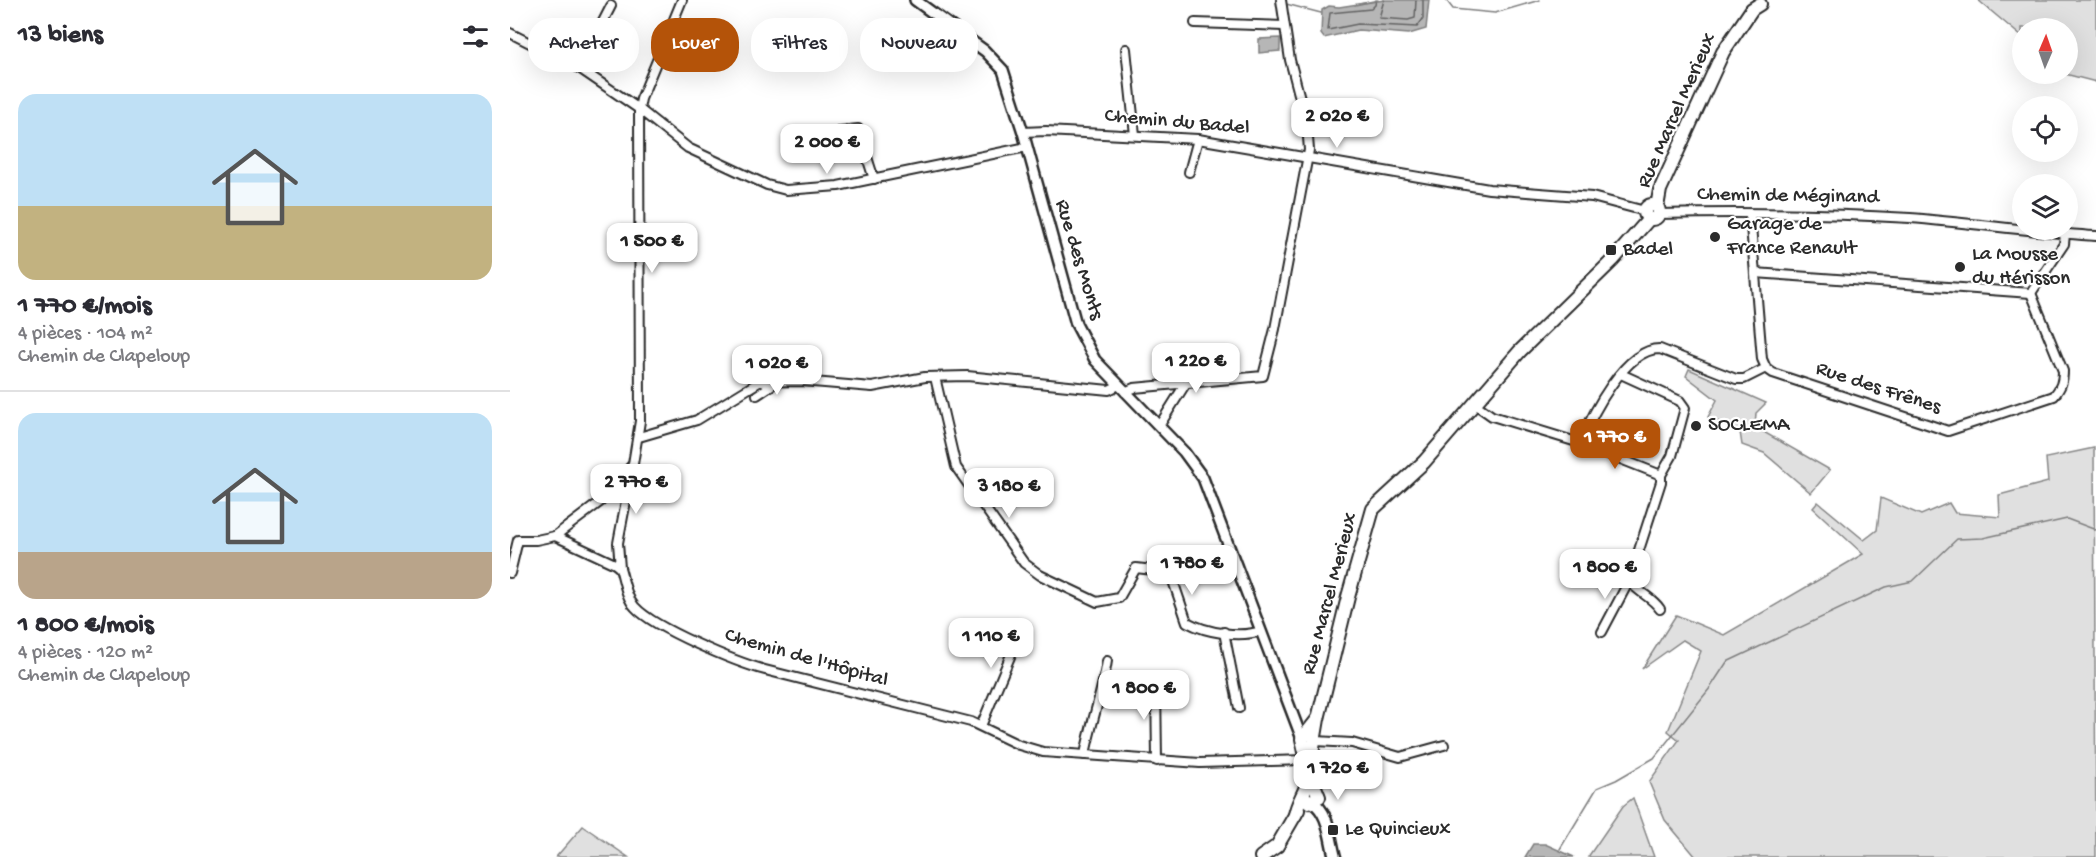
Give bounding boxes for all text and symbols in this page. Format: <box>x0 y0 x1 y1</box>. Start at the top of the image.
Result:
chip: Acheter <box>528 18 639 72</box>
chip: Louer <box>651 18 739 72</box>
chip: Filtres <box>751 18 848 72</box>
chip: Nouveau <box>860 18 978 72</box>
north arrow <box>2012 18 2078 84</box>
map controls <box>2012 18 2078 240</box>
icon: filters <box>459 20 492 53</box>
text: 13 biens <box>18 21 103 52</box>
street label: Rue Marcel Merieux <box>1633 30 1723 192</box>
button: locate <box>2012 96 2078 162</box>
pin: 2 020 € <box>1282 98 1392 149</box>
street label: Chemin du Badel <box>1104 104 1250 142</box>
text: 2 020 € <box>1305 106 1369 129</box>
pin: 2 000 € <box>772 124 882 175</box>
text: 2 000 € <box>794 132 860 155</box>
icon: home <box>201 133 309 241</box>
button: layers <box>2012 174 2078 240</box>
street label: Chemin de Méginand <box>1697 183 1881 211</box>
street label: Rue des Monts <box>1048 197 1108 324</box>
place label: Garage de France Renault <box>1726 213 1859 262</box>
pin: 1 500 € <box>597 223 707 274</box>
marker: Garage de France Renault <box>1708 230 1722 244</box>
text: 1 500 € <box>621 231 683 254</box>
place label: Badel <box>1622 238 1673 263</box>
marker: Badel <box>1604 243 1618 257</box>
place label: La Mousse du Hérisson <box>1972 243 2070 292</box>
marker: La Mousse du Hérisson <box>1953 260 1967 274</box>
text: 1 770 €/mois <box>18 292 152 323</box>
text: 4 pièces · 104 m² <box>18 323 153 346</box>
pin: 1 220 € <box>1141 343 1251 394</box>
pin: 1 020 € <box>722 345 832 396</box>
text: Chemin de Clapeloup <box>18 346 190 369</box>
text: 1 220 € <box>1166 351 1226 374</box>
text: 1 020 € <box>746 353 808 376</box>
street label: Rue des Frênes <box>1812 357 1945 421</box>
place label: SOCLEMA <box>1708 414 1791 439</box>
pin: 1 770 € <box>1560 419 1670 470</box>
marker: SOCLEMA <box>1689 419 1703 433</box>
text: 1 770 € <box>1584 427 1646 450</box>
icon: home <box>201 452 309 560</box>
pin: 2 770 € <box>581 464 691 515</box>
pin: 3 180 € <box>954 468 1064 519</box>
text: 2 770 € <box>604 472 668 495</box>
text: 3 180 € <box>978 476 1040 499</box>
street label: Rue Marcel Merieux <box>1297 510 1365 678</box>
pin: 1 780 € <box>1137 545 1247 596</box>
pin: 1 800 € <box>1550 549 1660 600</box>
text: 1 780 € <box>1161 553 1223 576</box>
text: 1 800 € <box>1573 557 1637 580</box>
text: 1 800 €/mois <box>18 611 153 642</box>
pin: 1 110 € <box>936 618 1046 669</box>
street label: Chemin de l'Hôpital <box>722 624 890 694</box>
text: 1 110 € <box>963 626 1019 649</box>
text: 4 pièces · 120 m² <box>18 642 153 665</box>
text: Chemin de Clapeloup <box>18 665 190 688</box>
pin: 1 800 € <box>1089 670 1199 721</box>
text: 1 800 € <box>1112 678 1176 701</box>
pin: 1 720 € <box>1283 750 1393 801</box>
text: 1 720 € <box>1307 758 1369 781</box>
place label: Le Quincieux <box>1345 818 1450 843</box>
marker: Le Quincieux <box>1326 823 1340 837</box>

